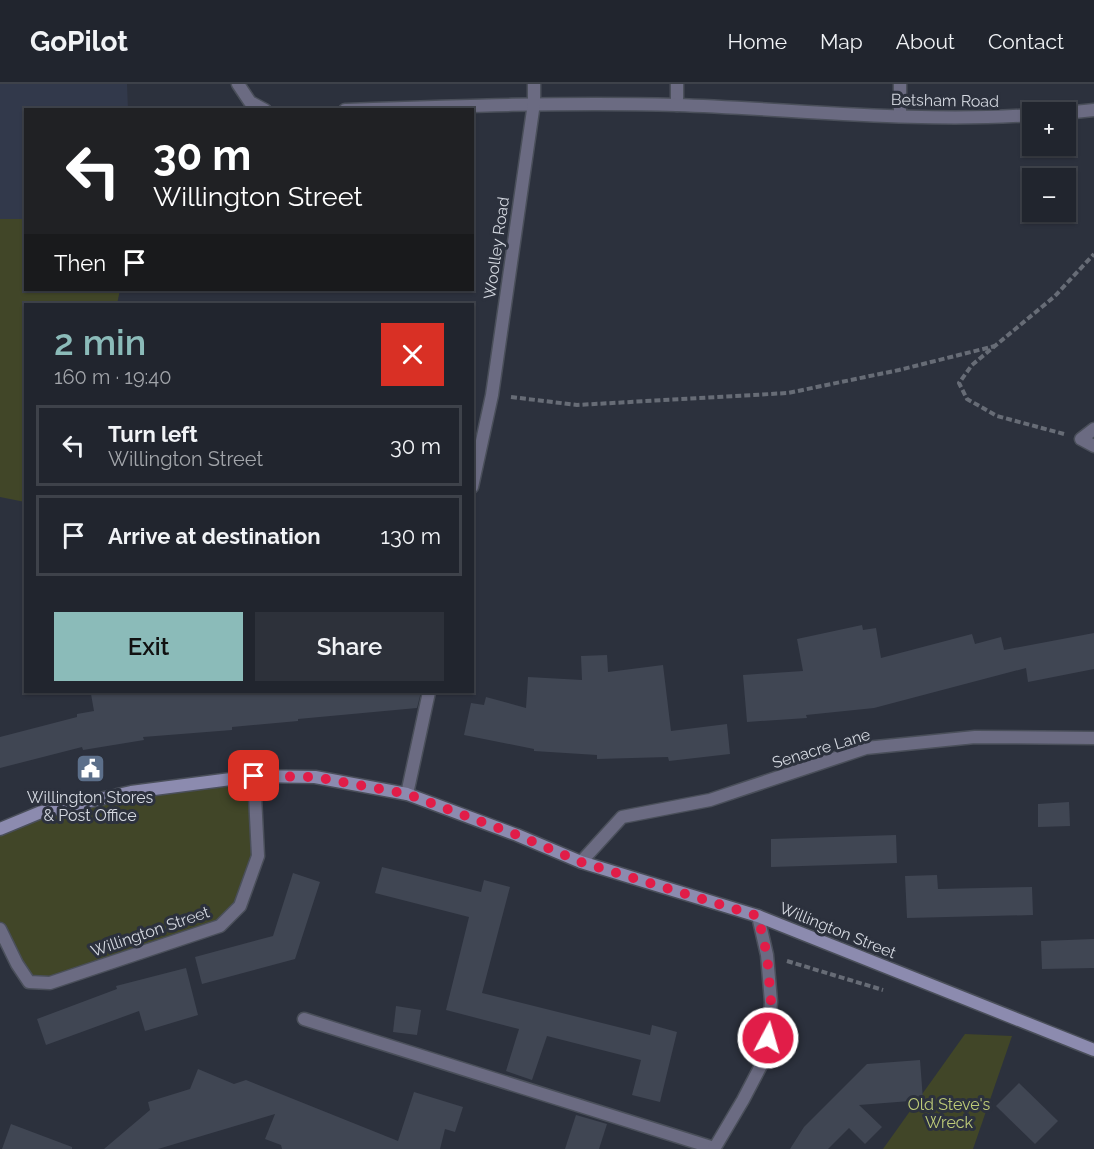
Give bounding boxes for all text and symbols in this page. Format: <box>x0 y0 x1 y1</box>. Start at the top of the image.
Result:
text: GoPilot <box>30 25 128 58</box>
text: Home <box>728 29 787 54</box>
text: Map <box>820 29 863 54</box>
text: About <box>896 29 955 54</box>
text: Contact <box>988 29 1064 54</box>
street label: Betsham Road <box>891 90 999 111</box>
map controls <box>1022 102 1076 222</box>
button: + <box>1022 102 1076 156</box>
text: 30 m <box>153 131 251 180</box>
icon: left <box>54 132 132 210</box>
button: − <box>1022 168 1076 222</box>
text: Willington Street <box>153 181 362 212</box>
street label: Woolley Road <box>480 196 513 301</box>
icon: arrive <box>118 246 151 279</box>
text: Then <box>54 250 106 276</box>
text: 2 min <box>54 321 146 363</box>
button: close <box>381 323 444 386</box>
text: 160 m · 19:40 <box>54 365 172 389</box>
text: Turn left <box>108 421 198 447</box>
icon: left <box>57 429 90 462</box>
text: 30 m <box>390 433 441 459</box>
text: Willington Street <box>108 447 263 471</box>
icon: arrive <box>57 519 90 552</box>
text: Arrive at destination <box>108 523 321 549</box>
text: 130 m <box>381 523 441 549</box>
button: Exit <box>54 612 243 681</box>
button: Share <box>255 612 444 681</box>
street label: Senacre Lane <box>770 725 872 772</box>
pin <box>228 750 279 801</box>
public building icon: Willington Stores & Post Office <box>74 753 106 785</box>
icon: arrive <box>237 759 270 792</box>
place label: Willington Stores & Post Office <box>27 788 154 825</box>
street label: Willington Street <box>777 898 900 963</box>
street label: Willington Street <box>88 902 213 961</box>
position arrow <box>736 1006 800 1070</box>
park label: Old Steve's Wreck <box>908 1095 991 1132</box>

